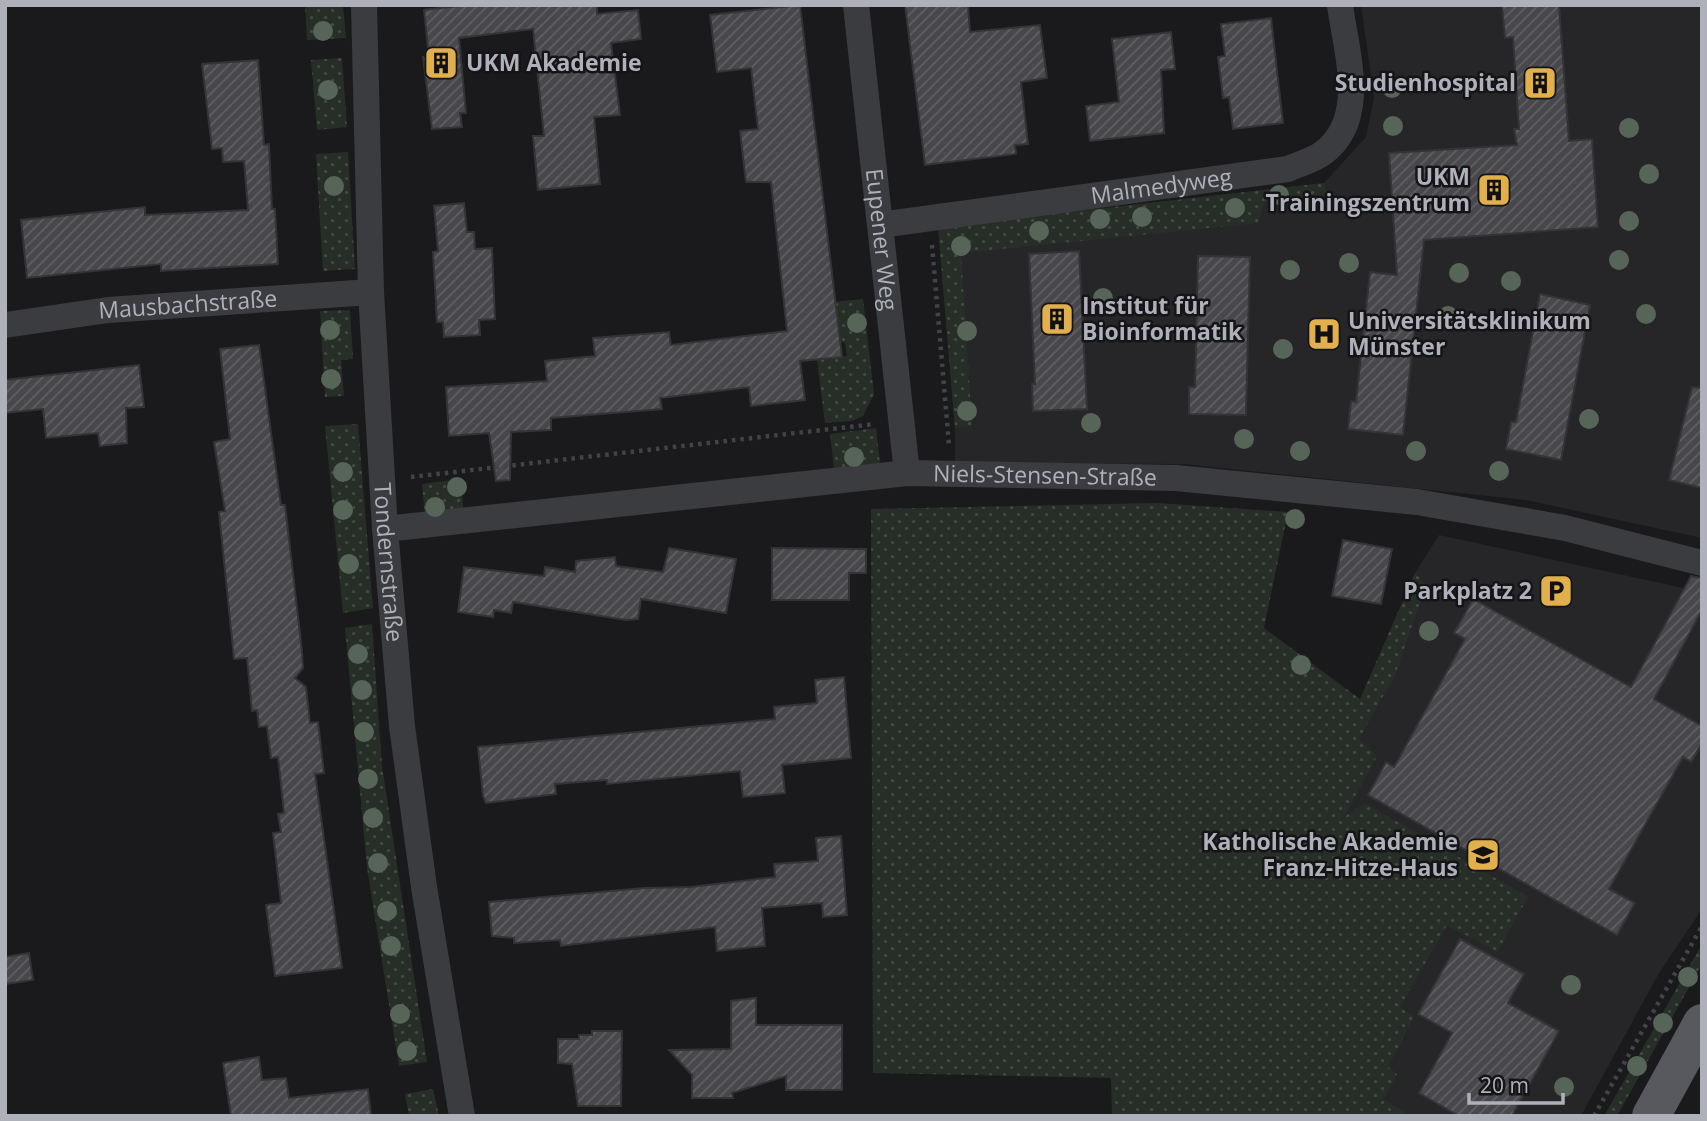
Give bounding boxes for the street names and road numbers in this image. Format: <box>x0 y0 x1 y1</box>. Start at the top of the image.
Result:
street label: Malmedyweg <box>1089 160 1234 211</box>
street label: Eupener Weg <box>859 167 906 313</box>
street label: Mausbachstraße <box>97 281 278 326</box>
street label: Niels-Stensen-Straße <box>933 456 1157 493</box>
street label: Tondernstraße <box>367 482 412 643</box>

